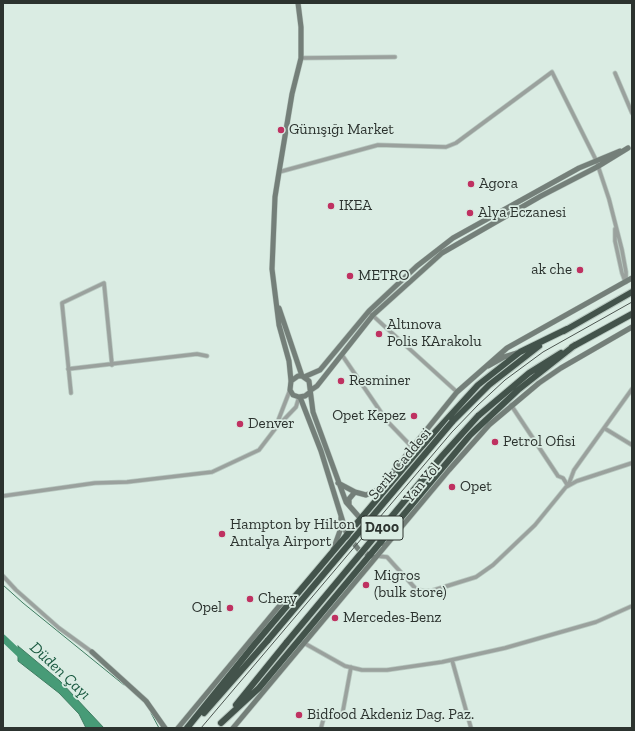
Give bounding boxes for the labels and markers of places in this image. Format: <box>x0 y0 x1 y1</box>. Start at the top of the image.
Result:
place label: Günışığı Market <box>289 121 394 139</box>
marker: Günışığı Market <box>276 125 286 135</box>
place label: Agora <box>479 175 518 193</box>
marker: Agora <box>466 179 476 189</box>
place label: IKEA <box>339 197 372 215</box>
marker: IKEA <box>326 201 336 211</box>
place label: Alya Eczanesi <box>478 204 566 222</box>
marker: Alya Eczanesi <box>465 208 475 218</box>
place label: ak che <box>531 261 572 279</box>
marker: ak che <box>575 265 585 275</box>
place label: METRO <box>358 267 409 285</box>
marker: METRO <box>345 271 355 281</box>
place label: Altınova Polis KArakolu <box>387 316 482 351</box>
marker: Altınova Polis KArakolu <box>374 329 384 339</box>
place label: Resminer <box>349 372 411 390</box>
marker: Resminer <box>336 376 346 386</box>
place label: Opet Kepez <box>332 407 406 425</box>
marker: Opet Kepez <box>409 411 419 421</box>
place label: Denver <box>248 415 295 433</box>
marker: Denver <box>235 419 245 429</box>
place label: Petrol Ofisi <box>503 433 576 451</box>
marker: Petrol Ofisi <box>490 437 500 447</box>
place label: Opet <box>460 478 492 496</box>
marker: Opet <box>447 482 457 492</box>
place label: Hampton by Hilton Antalya Airport <box>230 516 355 551</box>
marker: Hampton by Hilton Antalya Airport <box>217 529 227 539</box>
place label: Migros (bulk store) <box>374 567 447 602</box>
marker: Migros (bulk store) <box>361 580 371 590</box>
place label: Chery <box>258 590 297 608</box>
marker: Chery <box>245 594 255 604</box>
place label: Opel <box>192 599 222 617</box>
marker: Opel <box>225 603 235 613</box>
place label: Mercedes-Benz <box>343 609 442 627</box>
marker: Mercedes-Benz <box>330 613 340 623</box>
place label: Bidfood Akdeniz Dag. Paz. <box>307 706 474 724</box>
marker: Bidfood Akdeniz Dag. Paz. <box>294 710 304 720</box>

